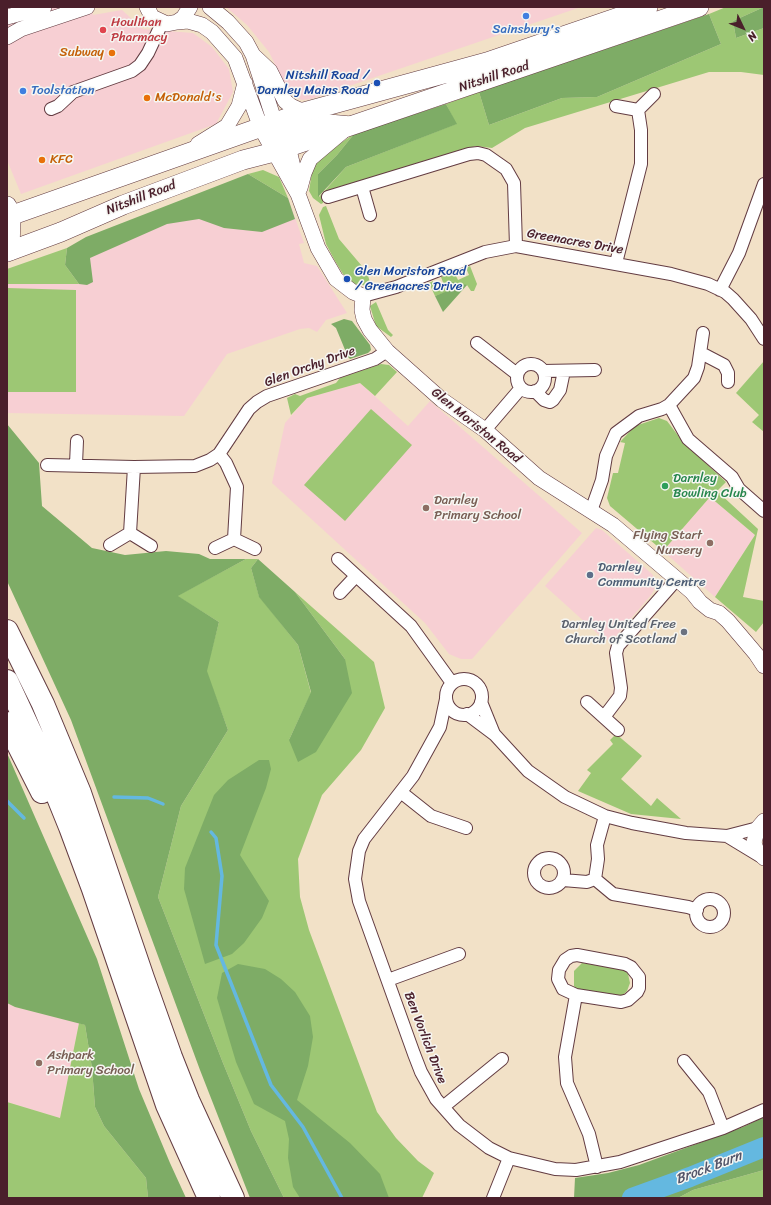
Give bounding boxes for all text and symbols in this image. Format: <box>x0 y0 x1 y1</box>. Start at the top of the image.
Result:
north arrow <box>723 8 763 48</box>
marker: Sainsbury's <box>521 11 531 21</box>
place label: Houlihan Pharmacy <box>111 15 167 46</box>
place label: Sainsbury's <box>492 22 560 38</box>
marker: Houlihan Pharmacy <box>98 25 108 35</box>
text: N <box>743 27 762 46</box>
place label: Subway <box>60 45 104 61</box>
marker: Subway <box>107 48 117 58</box>
street label: Nitshill Road <box>457 58 531 96</box>
place label: Nitshill Road / Darnley Mains Road <box>257 68 369 99</box>
marker: Nitshill Road / Darnley Mains Road <box>372 78 382 88</box>
place label: Toolstation <box>31 83 95 99</box>
marker: Toolstation <box>18 86 28 96</box>
place label: McDonald's <box>155 90 221 106</box>
marker: McDonald's <box>142 93 152 103</box>
place label: KFC <box>50 152 73 168</box>
marker: KFC <box>37 155 47 165</box>
street label: Nitshill Road <box>104 178 178 218</box>
street label: Greenacres Drive <box>526 226 624 258</box>
place label: Glen Moriston Road / Greenacres Drive <box>355 264 466 295</box>
marker: Glen Moriston Road / Greenacres Drive <box>342 274 352 284</box>
street label: Glen Orchy Drive <box>262 343 358 391</box>
street label: Glen Moriston Road <box>428 385 524 467</box>
place label: Darnley Bowling Club <box>673 471 747 502</box>
marker: Darnley Bowling Club <box>660 481 670 491</box>
place label: Darnley Primary School <box>434 493 521 524</box>
marker: Darnley Primary School <box>421 503 431 513</box>
place label: Flying Start Nursery <box>633 528 702 559</box>
marker: Flying Start Nursery <box>705 538 715 548</box>
place label: Darnley Community Centre <box>598 560 706 591</box>
marker: Darnley Community Centre <box>585 570 595 580</box>
place label: Darnley United Free Church of Scotland <box>561 617 676 648</box>
marker: Darnley United Free Church of Scotland <box>679 627 689 637</box>
street label: Ben Vorlich Drive <box>400 990 450 1086</box>
place label: Ashpark Primary School <box>47 1048 134 1079</box>
marker: Ashpark Primary School <box>34 1058 44 1068</box>
water label: Brock Burn <box>674 1148 744 1188</box>

